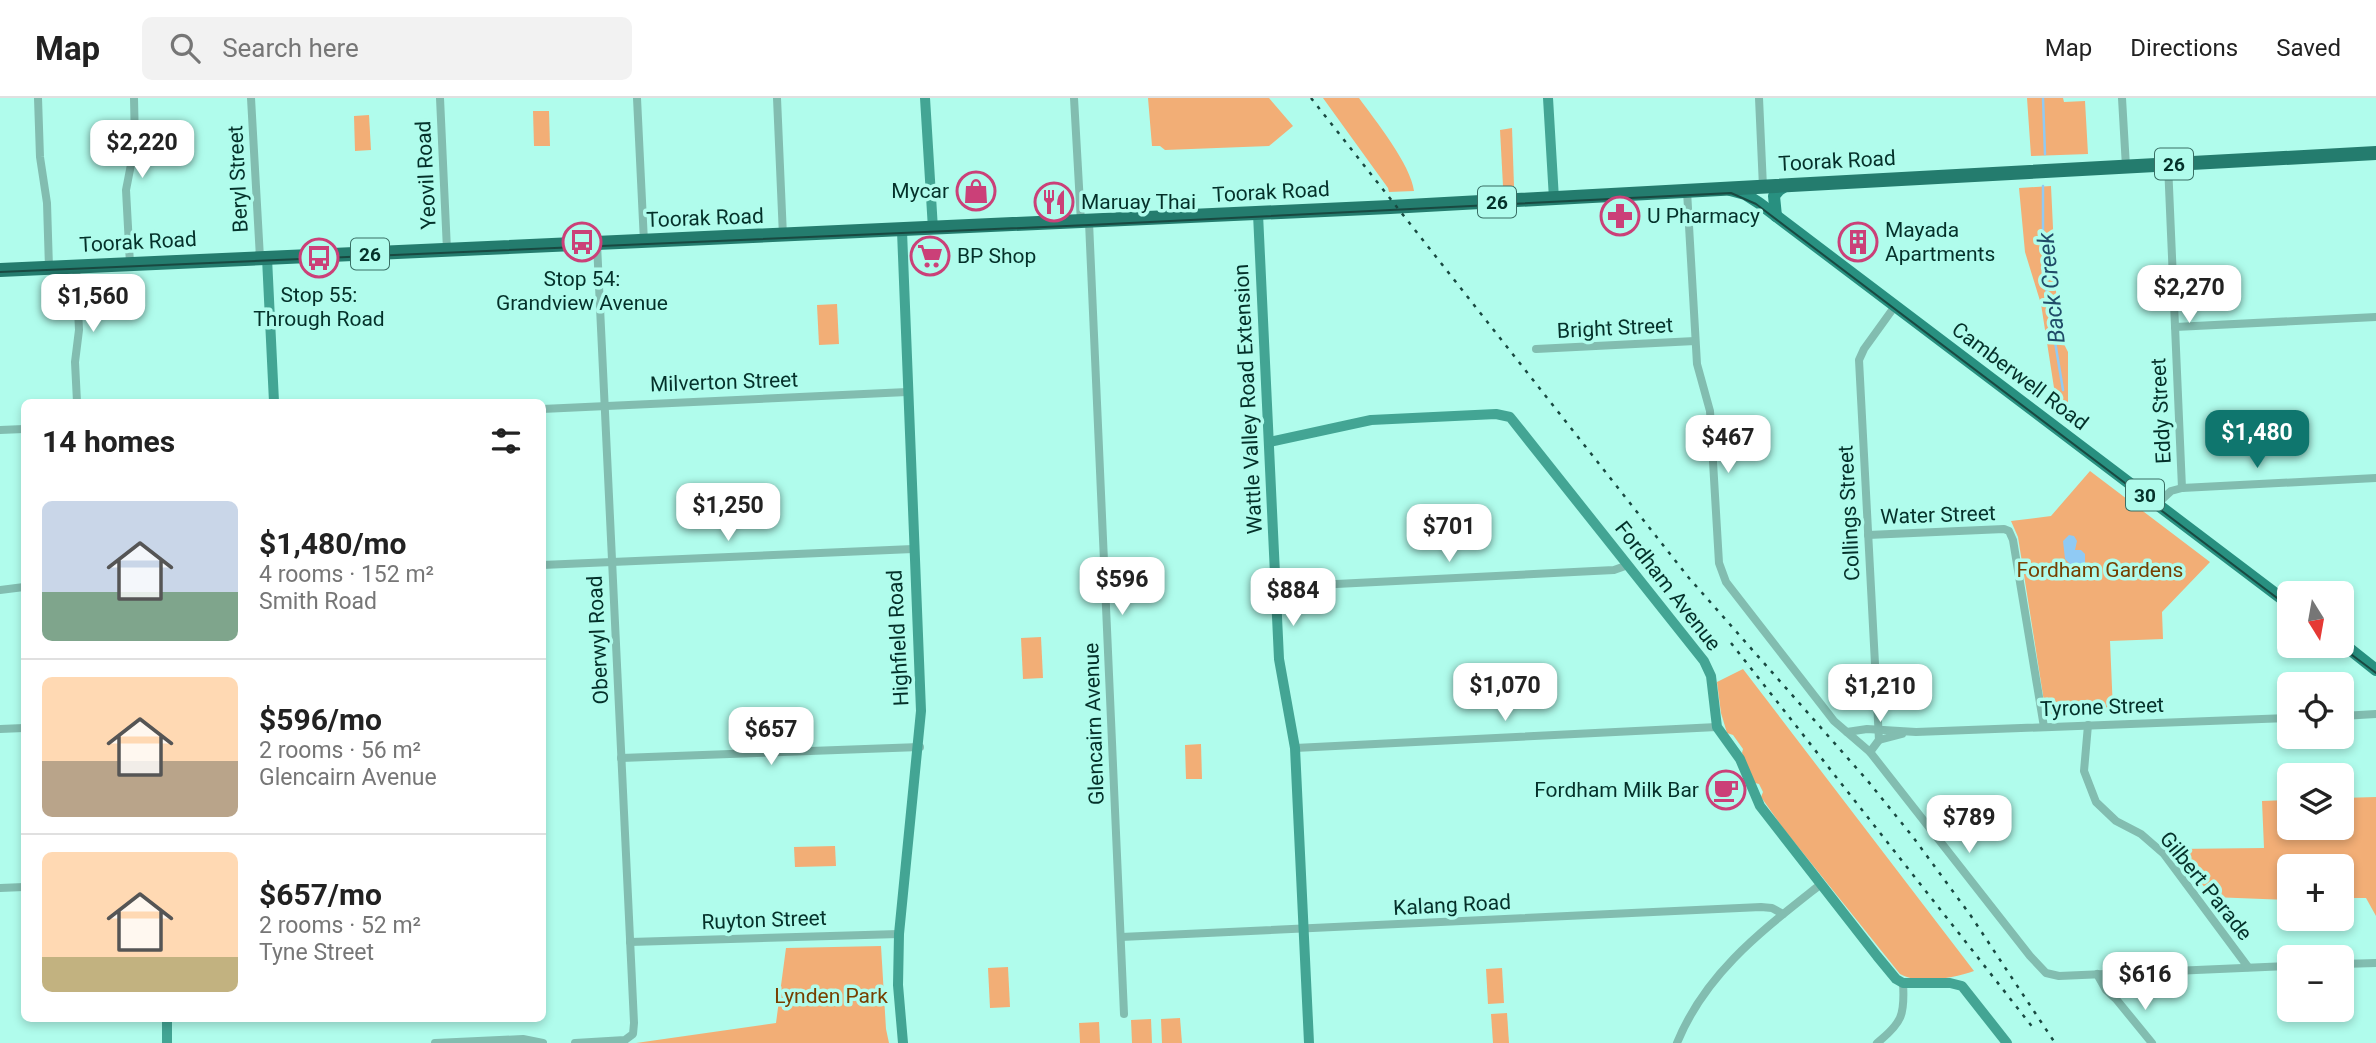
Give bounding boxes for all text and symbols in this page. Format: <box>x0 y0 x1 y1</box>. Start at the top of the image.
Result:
search box <box>142 17 632 80</box>
text: Map <box>35 29 100 68</box>
icon: search <box>166 29 204 67</box>
text: Search here <box>222 33 359 63</box>
text: Map <box>2045 34 2092 62</box>
text: Directions <box>2130 34 2238 62</box>
text: Saved <box>2276 34 2341 62</box>
pin: $2,220 <box>85 120 199 180</box>
street label: Yeovil Road <box>411 120 441 230</box>
street label: Beryl Street <box>223 125 253 233</box>
text: $2,220 <box>106 129 178 156</box>
street label: Toorak Road <box>1778 146 1896 176</box>
road number: 26 <box>2155 148 2193 180</box>
shop icon: Mycar <box>955 170 997 212</box>
street label: Toorak Road <box>1212 177 1330 207</box>
place label: Mycar <box>891 179 949 203</box>
restaurant icon: Maruay Thai <box>1033 181 1075 223</box>
road number: 26 <box>1478 186 1516 218</box>
place label: Maruay Thai <box>1081 190 1196 214</box>
pharmacy icon: U Pharmacy <box>1599 195 1641 237</box>
street label: Toorak Road <box>646 204 764 232</box>
place label: U Pharmacy <box>1647 204 1760 228</box>
place label: Mayada Apartments <box>1885 218 1995 266</box>
bus stop icon: Stop 54: Grandview Avenue <box>561 221 603 263</box>
building icon: Mayada Apartments <box>1837 221 1879 263</box>
street label: Toorak Road <box>79 227 197 257</box>
water label: Back Creek <box>2032 230 2071 345</box>
supermarket icon: BP Shop <box>909 235 951 277</box>
bus stop icon: Stop 55: Through Road <box>298 237 340 279</box>
road number: 26 <box>351 238 389 270</box>
place label: BP Shop <box>957 244 1036 268</box>
street label: Wattle Valley Road Extension <box>1229 263 1267 535</box>
pin: $2,270 <box>2132 266 2246 325</box>
place label: Stop 54: Grandview Avenue <box>496 267 668 315</box>
pin: $1,560 <box>36 274 150 334</box>
text: $2,270 <box>2153 274 2225 301</box>
text: $1,560 <box>57 283 129 310</box>
place label: Stop 55: Through Road <box>253 283 385 331</box>
street label: Bright Street <box>1556 313 1674 343</box>
street label: Camberwell Road <box>1947 317 2093 435</box>
street label: Eddy Street <box>2146 357 2176 465</box>
street label: Milverton Street <box>650 367 799 397</box>
pin: $1,480 <box>2200 410 2314 470</box>
pin: $467 <box>1687 416 1769 475</box>
text: $1,480 <box>2221 419 2293 446</box>
icon: filters <box>487 422 525 460</box>
text: 14 homes <box>42 424 175 459</box>
text: $467 <box>1702 424 1754 451</box>
street label: Collings Street <box>1833 444 1865 581</box>
road number: 30 <box>2126 480 2164 510</box>
pin: $1,250 <box>671 484 785 543</box>
text: $1,250 <box>692 492 764 519</box>
street label: Water Street <box>1880 501 1996 529</box>
pin: $701 <box>1408 504 1490 564</box>
text: $701 <box>1423 513 1475 540</box>
street label: Fordham Avenue <box>1610 517 1726 655</box>
text: $1,480/mo <box>259 526 407 561</box>
icon: home <box>98 529 182 613</box>
pin: $596 <box>1081 558 1163 617</box>
park label: Fordham Gardens <box>2017 558 2183 582</box>
text: 4 rooms · 152 m² <box>259 561 434 588</box>
text: $596 <box>1096 566 1148 593</box>
pin: $884 <box>1252 568 1334 628</box>
street label: Highfield Road <box>882 569 914 707</box>
street label: Oberwyl Road <box>583 575 613 705</box>
text: $884 <box>1267 577 1319 604</box>
north arrow <box>2277 581 2354 658</box>
map controls <box>2277 581 2354 1022</box>
text: Smith Road <box>259 588 377 615</box>
street label: Glencairn Avenue <box>1079 642 1109 806</box>
pin: $1,070 <box>1448 664 1562 723</box>
pin: $1,210 <box>1823 664 1937 724</box>
text: $1,070 <box>1469 672 1541 699</box>
button: locate <box>2277 672 2354 749</box>
text: $1,210 <box>1844 673 1916 700</box>
street label: Tyrone Street <box>2040 693 2164 721</box>
text: $596/mo <box>259 702 382 737</box>
icon: home <box>98 705 182 789</box>
pin: $657 <box>730 708 812 767</box>
text: $657 <box>745 716 797 743</box>
text: 2 rooms · 56 m² <box>259 737 421 764</box>
button: layers <box>2277 763 2354 840</box>
text: Glencairn Avenue <box>259 764 437 791</box>
cafe icon: Fordham Milk Bar <box>1705 769 1747 811</box>
place label: Fordham Milk Bar <box>1534 778 1699 802</box>
pin: $789 <box>1928 796 2010 855</box>
text: $789 <box>1943 804 1995 831</box>
street label: Gilbert Parade <box>2155 827 2257 945</box>
button: + <box>2277 854 2354 931</box>
text: $657/mo <box>259 877 382 912</box>
icon: home <box>98 880 182 964</box>
street label: Kalang Road <box>1392 890 1512 920</box>
street label: Ruyton Street <box>701 906 827 934</box>
text: 2 rooms · 52 m² <box>259 912 421 939</box>
text: Tyne Street <box>259 939 374 966</box>
button: − <box>2277 945 2354 1022</box>
pin: $616 <box>2104 953 2186 1012</box>
text: $616 <box>2119 961 2171 988</box>
park label: Lynden Park <box>774 984 888 1008</box>

